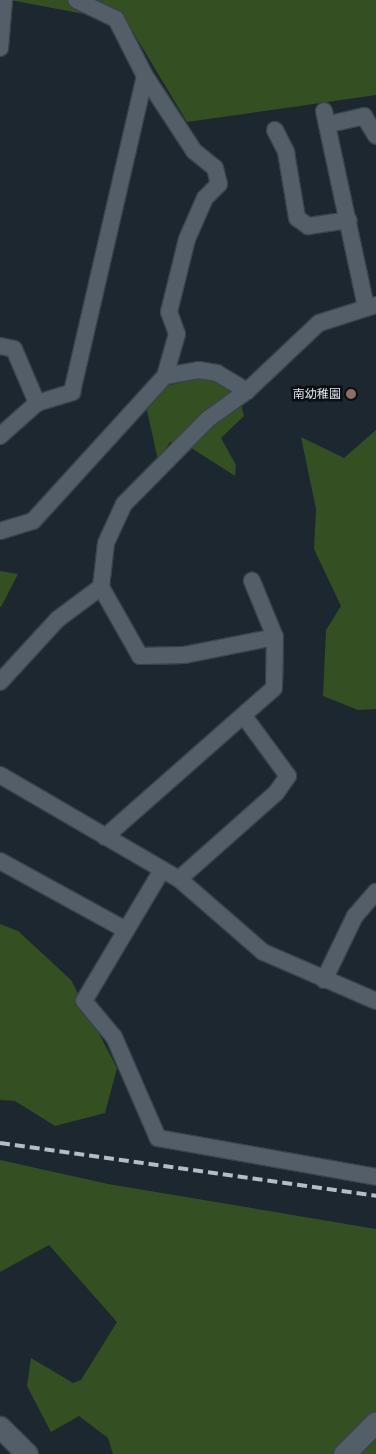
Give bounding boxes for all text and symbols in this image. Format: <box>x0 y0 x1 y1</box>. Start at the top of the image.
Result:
place label: 南幼稚園 <box>293 387 341 401</box>
marker: 南幼稚園 <box>345 388 357 400</box>

